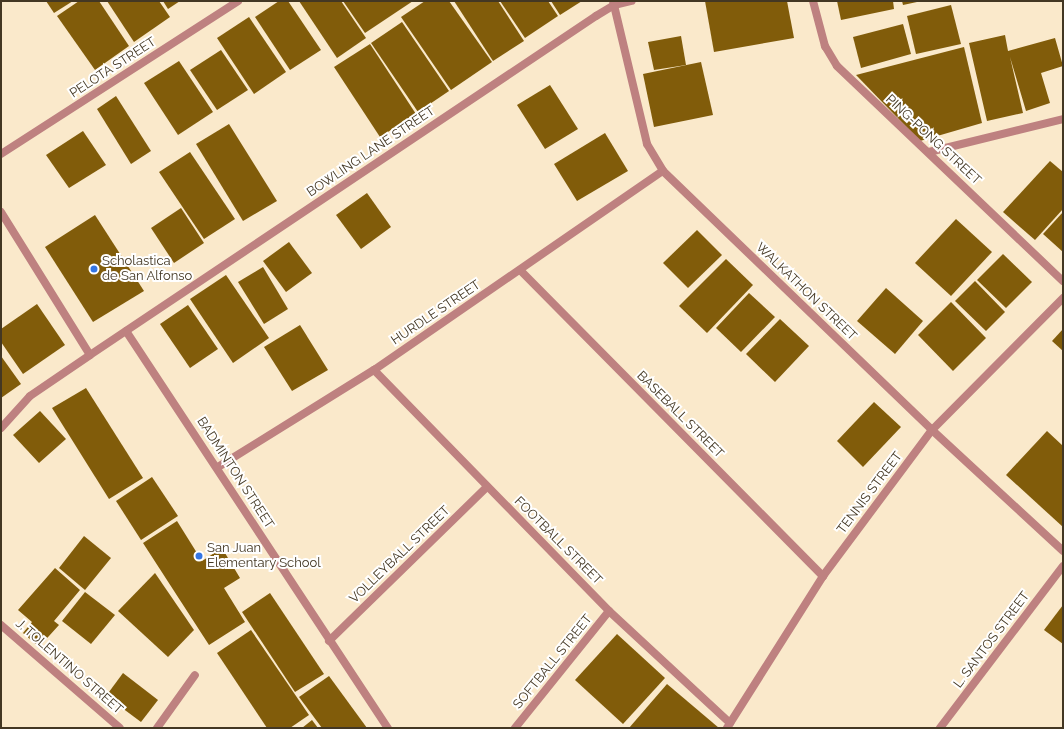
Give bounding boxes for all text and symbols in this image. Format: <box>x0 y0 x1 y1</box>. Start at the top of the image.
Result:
street label: PELOTA STREET <box>67 34 159 102</box>
street label: PING-PONG STREET <box>882 92 984 188</box>
street label: BOWLING LANE STREET <box>304 103 438 201</box>
street label: WALKATHON STREET <box>752 240 860 344</box>
place label: Scholastica de San Alfonso <box>102 254 193 285</box>
marker: Scholastica de San Alfonso <box>89 264 99 274</box>
street label: HURDLE STREET <box>389 277 483 349</box>
street label: BASEBALL STREET <box>633 368 727 462</box>
street label: BADMINTON STREET <box>193 414 277 532</box>
street label: TENNIS STREET <box>834 449 906 537</box>
street label: FOOTBALL STREET <box>511 494 605 588</box>
street label: VOLLEYBALL STREET <box>347 503 453 607</box>
place label: San Juan Elementary School <box>207 541 321 572</box>
marker: San Juan Elementary School <box>194 551 204 561</box>
street label: L. SANTOS STREET <box>951 589 1033 691</box>
street label: SOFTBALL STREET <box>510 612 596 712</box>
street label: J. TOLENTINO STREET <box>12 616 126 718</box>

